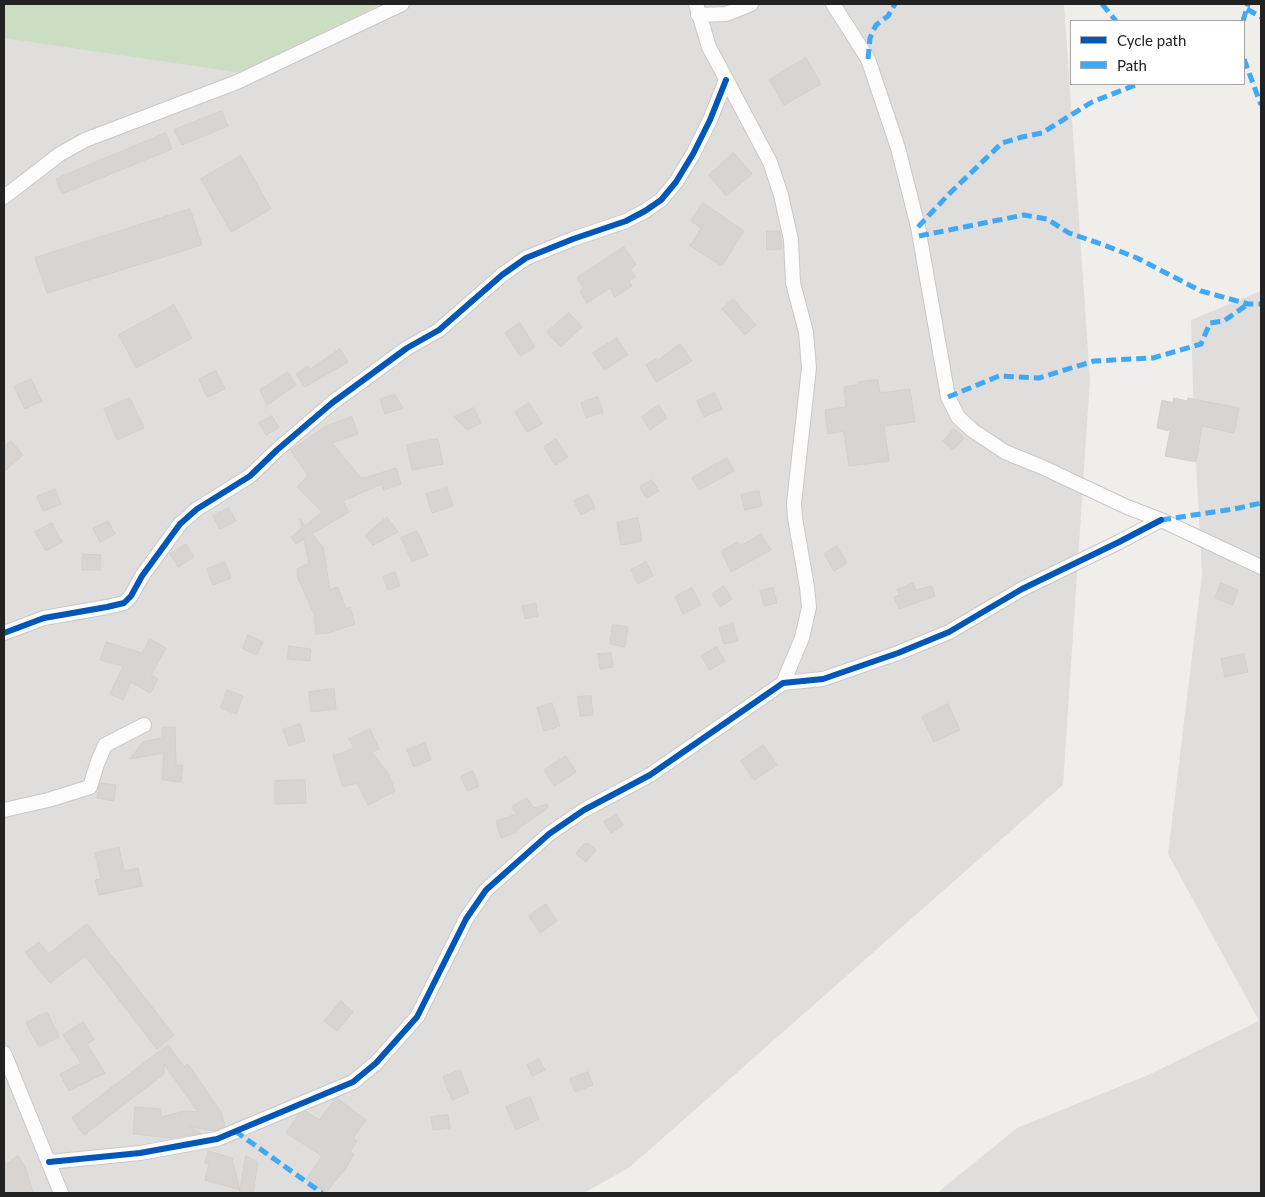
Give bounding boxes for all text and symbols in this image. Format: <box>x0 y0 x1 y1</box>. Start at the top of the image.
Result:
legend <box>1070 20 1245 85</box>
text: Cycle path <box>1117 31 1186 49</box>
text: Path <box>1117 56 1147 74</box>

